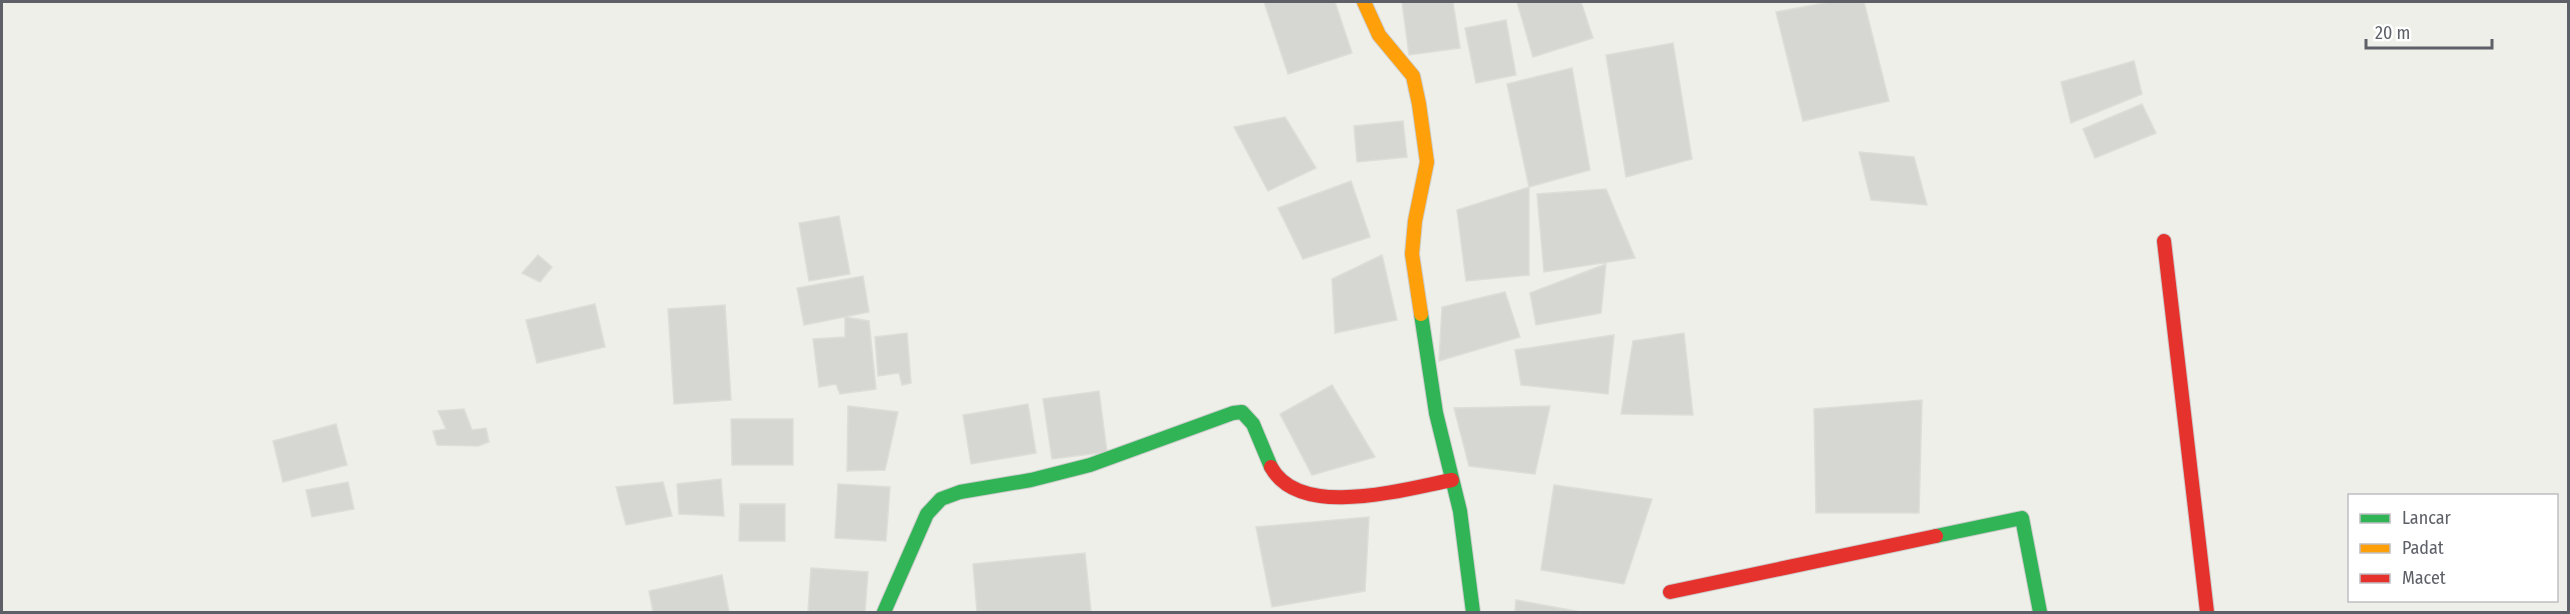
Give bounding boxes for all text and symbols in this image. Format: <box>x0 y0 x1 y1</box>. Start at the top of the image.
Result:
scale bar <box>2366 12 2492 50</box>
text: 20 m <box>2375 22 2410 44</box>
legend <box>2348 494 2558 602</box>
text: Lancar <box>2402 507 2451 529</box>
text: Padat <box>2402 537 2444 559</box>
text: Macet <box>2402 567 2446 589</box>

